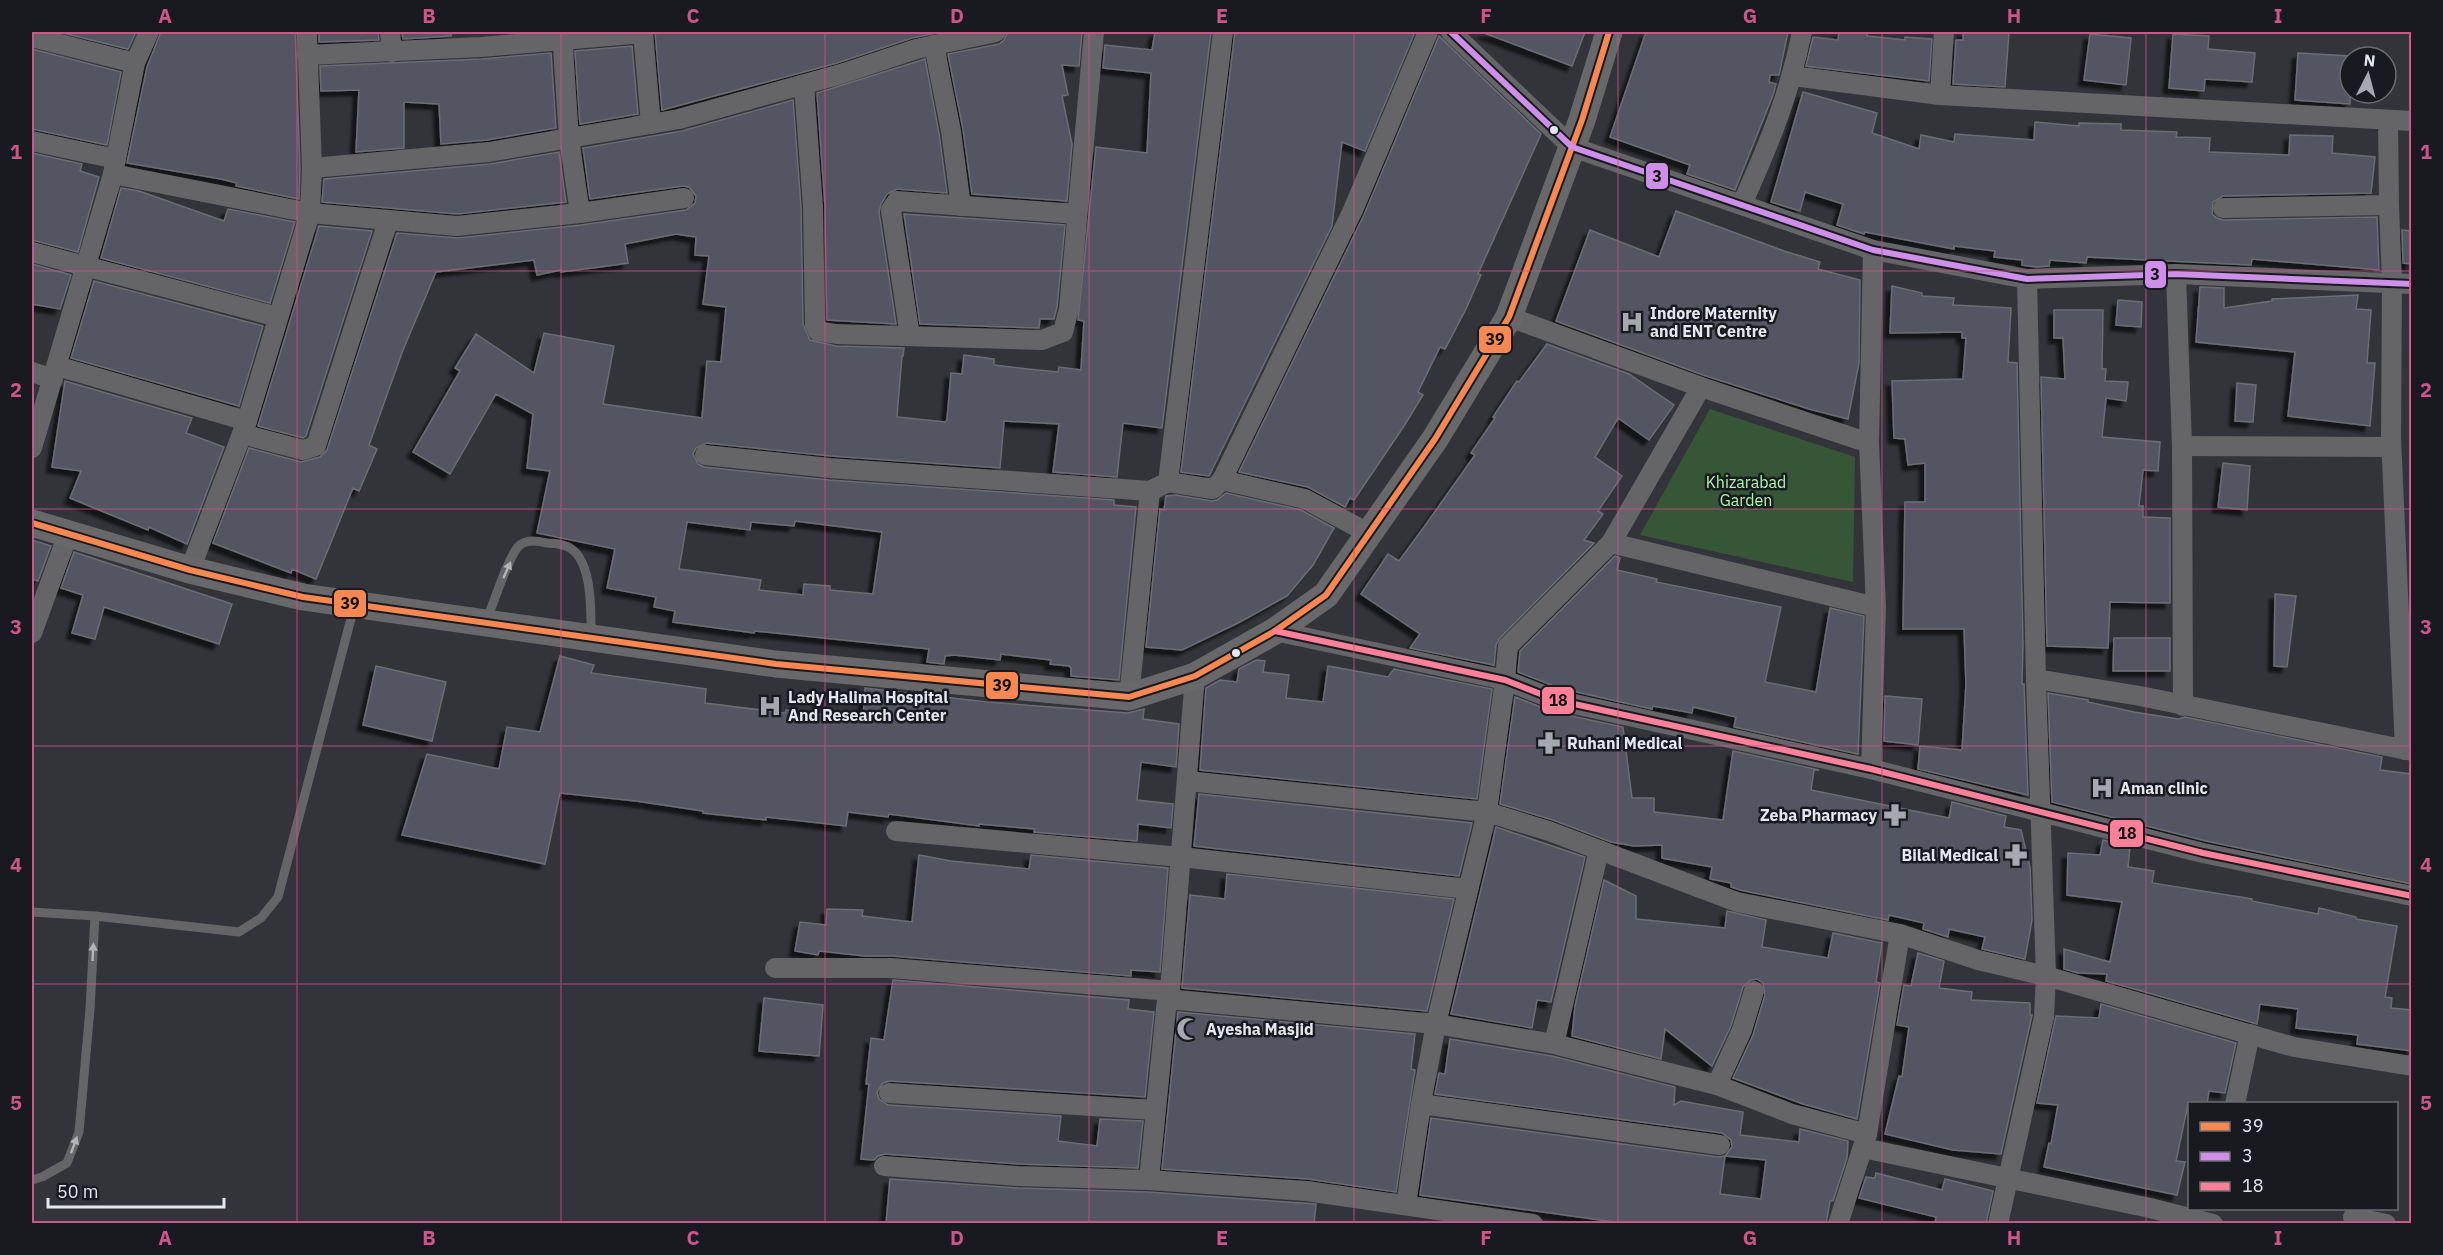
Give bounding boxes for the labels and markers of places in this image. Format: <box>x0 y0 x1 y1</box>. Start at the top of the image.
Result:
unlabelled marker <box>1548 124 1560 136</box>
place label: Indore Maternity and ENT Centre <box>1650 303 1777 341</box>
hospital icon: Indore Maternity and ENT Centre <box>1619 309 1645 335</box>
unlabelled marker <box>1230 647 1242 659</box>
place label: Lady Halima Hospital And Research Center <box>788 687 948 725</box>
hospital icon: Lady Halima Hospital And Research Center <box>757 693 783 719</box>
pharmacy icon: Ruhani Medical <box>1536 730 1562 756</box>
place label: Ruhani Medical <box>1567 733 1683 753</box>
hospital icon: Aman clinic <box>2089 775 2115 801</box>
place label: Aman clinic <box>2120 778 2208 798</box>
pharmacy icon: Zeba Pharmacy <box>1882 802 1908 828</box>
place label: Zeba Pharmacy <box>1760 805 1877 825</box>
pharmacy icon: Bilal Medical <box>2003 842 2029 868</box>
place label: Bilal Medical <box>1902 845 1998 865</box>
mosque icon: Ayesha Masjid <box>1175 1016 1201 1042</box>
place label: Ayesha Masjid <box>1206 1019 1314 1039</box>

